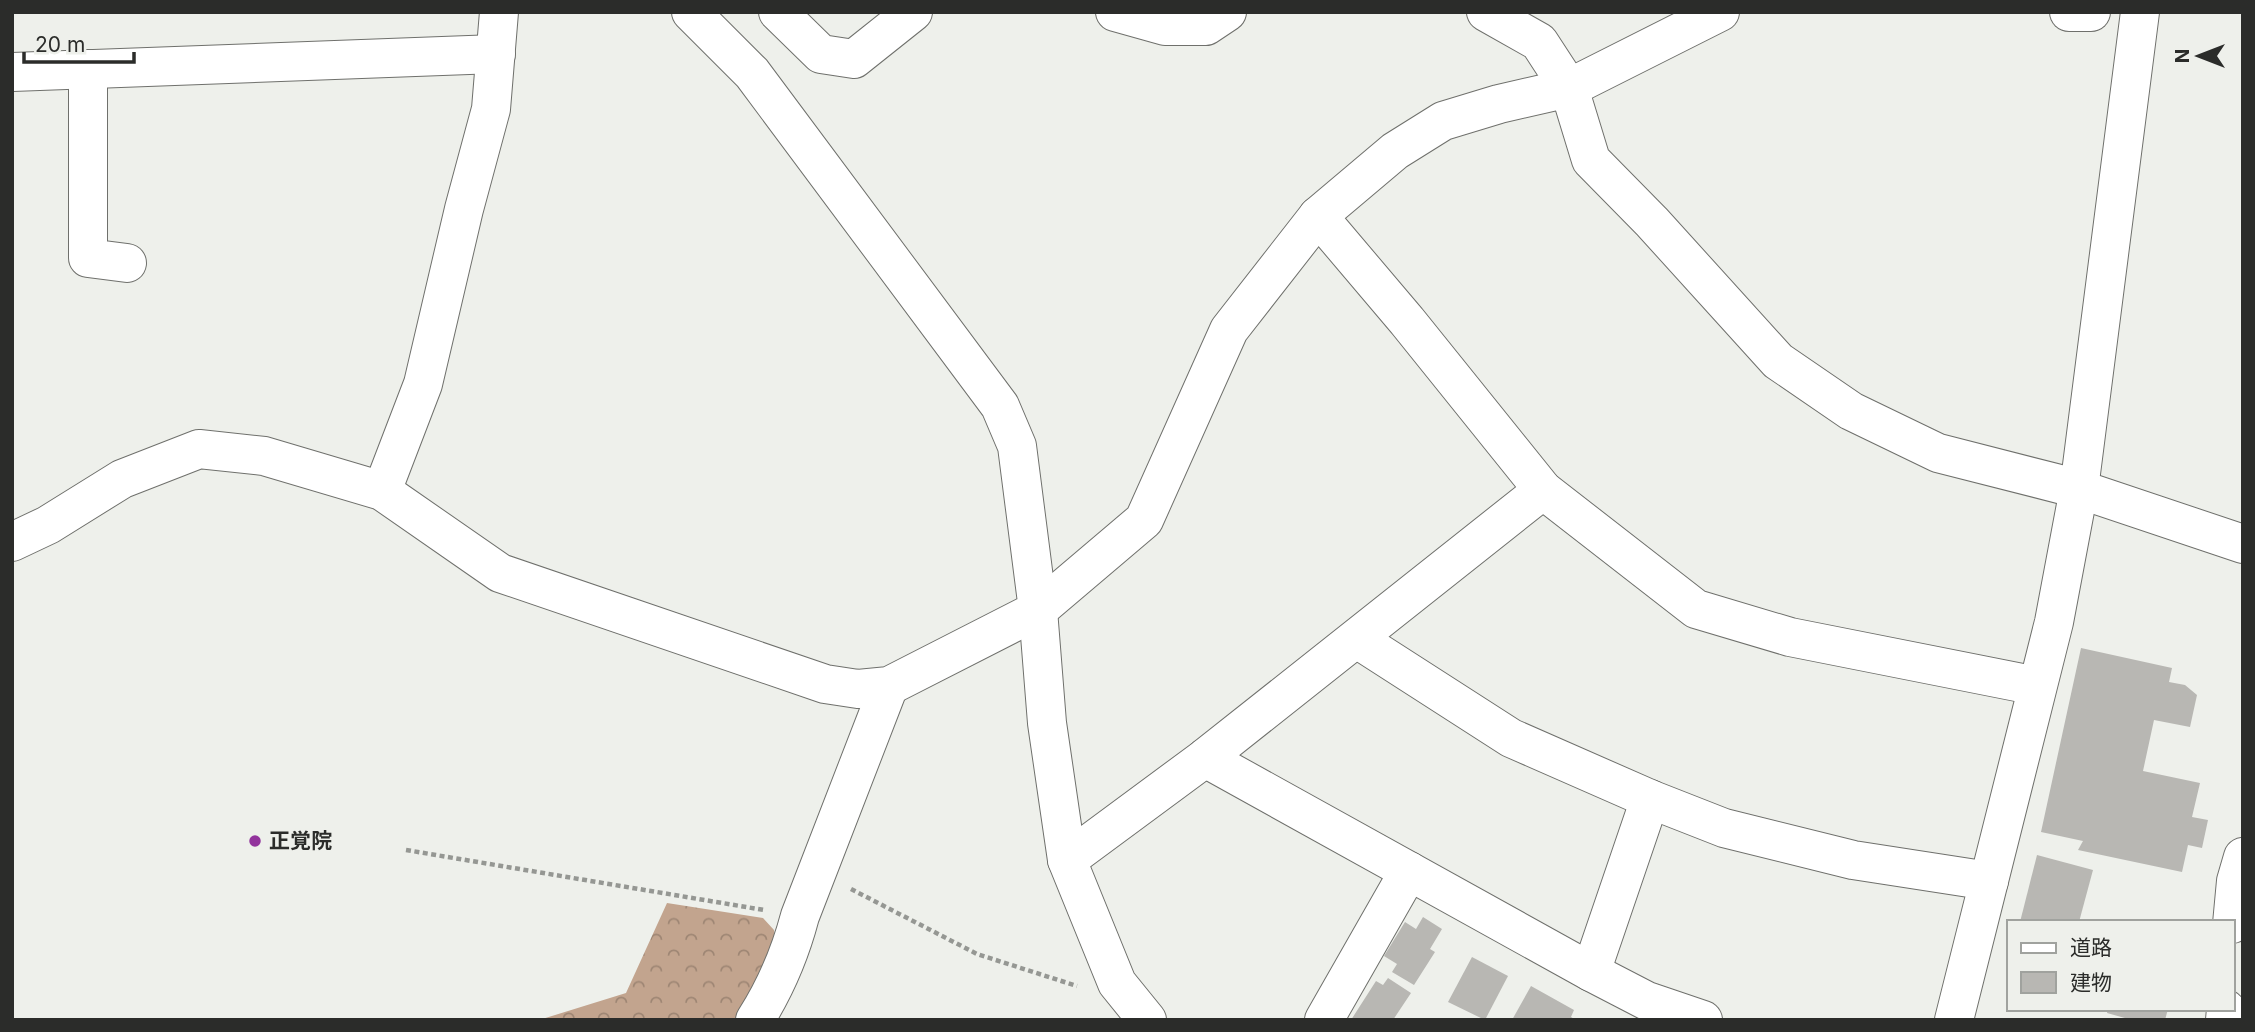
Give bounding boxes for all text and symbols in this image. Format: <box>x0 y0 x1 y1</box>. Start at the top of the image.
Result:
scale bar <box>24 21 135 65</box>
north arrow <box>2164 21 2234 91</box>
text: 20 m <box>35 32 85 57</box>
text: N <box>2171 49 2194 63</box>
place label: 正覚院 <box>269 828 332 853</box>
marker: 正覚院 <box>247 833 263 849</box>
legend <box>2007 920 2234 1011</box>
text: 道路 <box>2070 935 2112 960</box>
text: 建物 <box>2070 970 2112 995</box>

